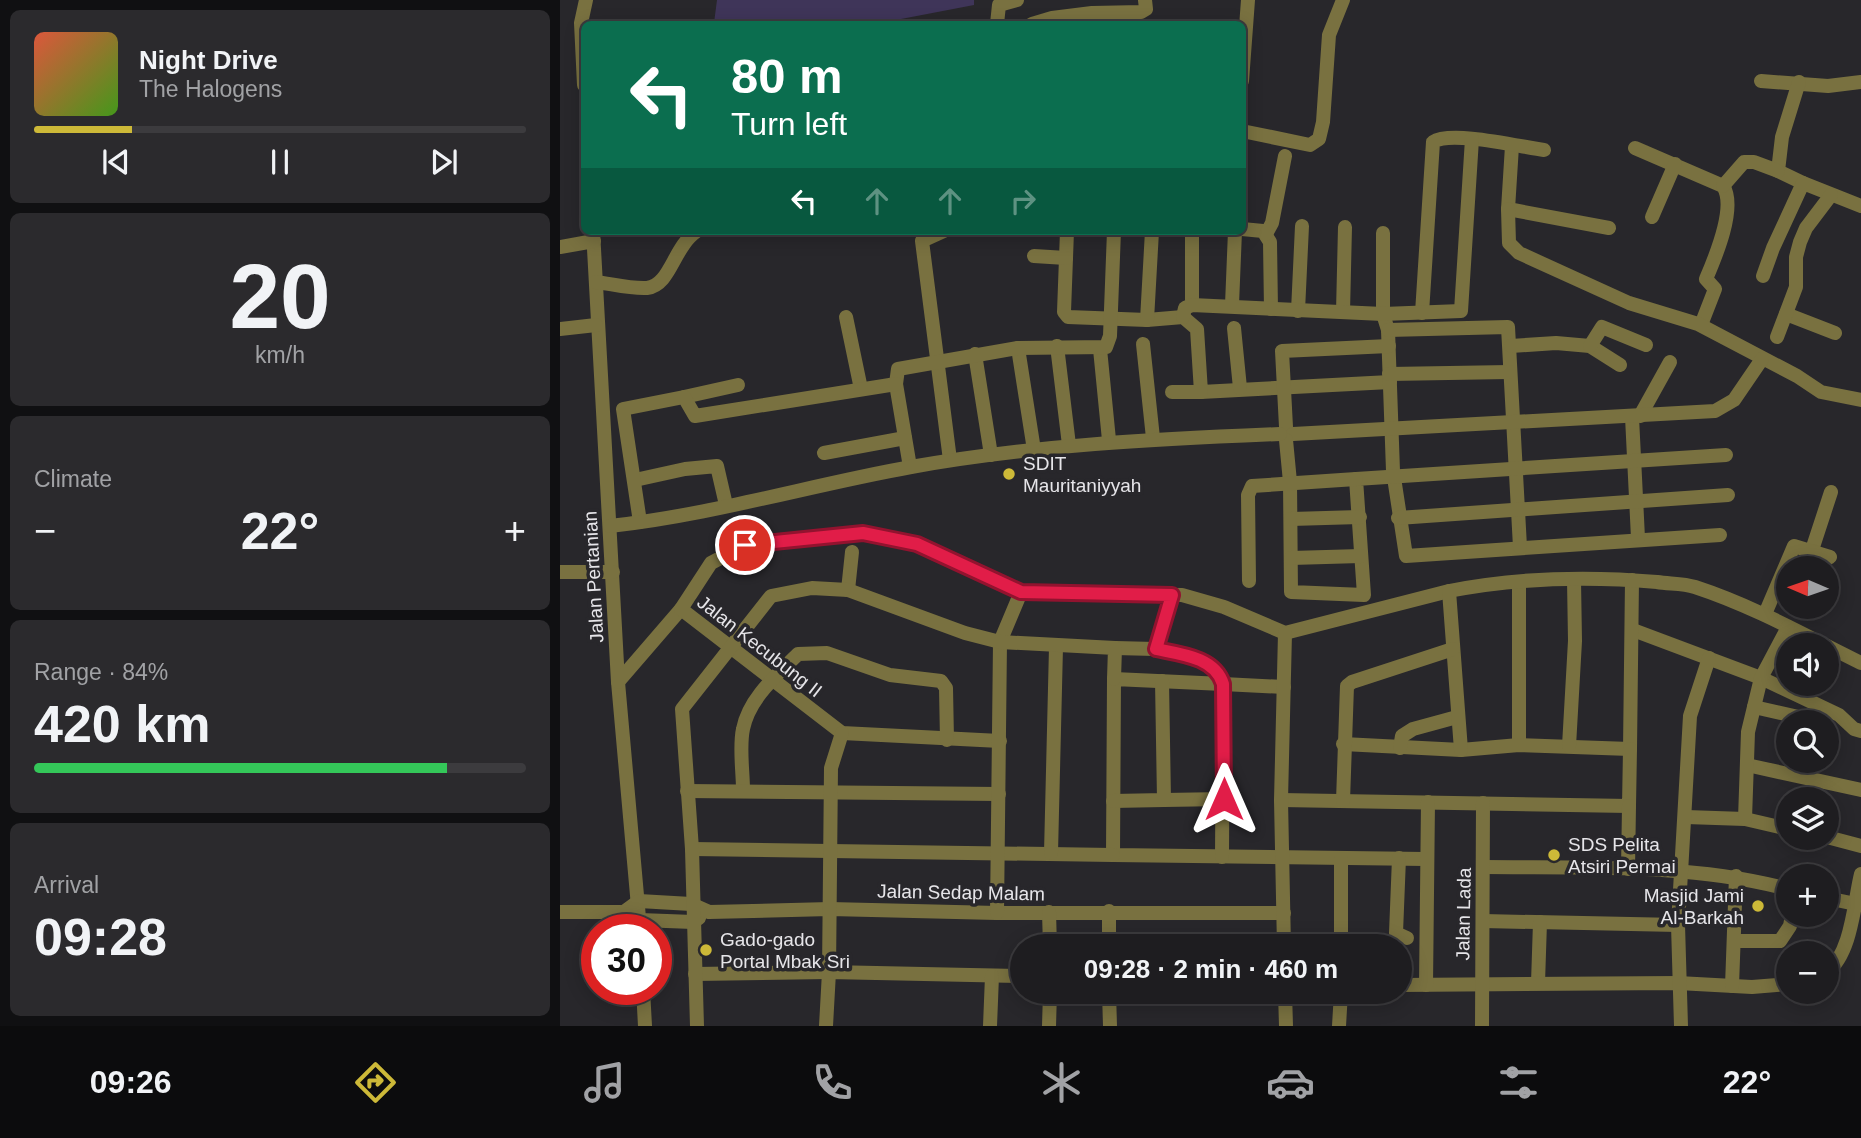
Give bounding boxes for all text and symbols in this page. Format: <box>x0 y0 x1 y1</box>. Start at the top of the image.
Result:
text: Night Drive <box>139 45 278 75</box>
icon: left <box>616 49 707 140</box>
text: 80 m <box>731 49 843 103</box>
text: The Halogens <box>139 76 282 102</box>
text: Turn left <box>731 106 847 142</box>
icon: previous <box>97 143 135 181</box>
icon: pause <box>261 143 299 181</box>
icon: next <box>425 143 463 181</box>
icon: left <box>785 182 823 220</box>
icon: ahead <box>858 182 896 220</box>
icon: ahead <box>931 182 969 220</box>
icon: right <box>1004 182 1042 220</box>
text: 20 <box>229 246 331 347</box>
text: km/h <box>255 342 305 368</box>
place label: SDIT Mauritaniyyah <box>1023 453 1141 496</box>
text: Climate <box>34 466 112 492</box>
marker: SDIT Mauritaniyyah <box>1001 466 1017 482</box>
text: 22° <box>241 502 319 560</box>
text: − <box>34 510 56 552</box>
text: + <box>504 510 526 552</box>
street label: Jalan Pertanian <box>580 510 607 643</box>
pin <box>715 515 775 575</box>
icon: arrive <box>726 526 764 564</box>
north arrow <box>1776 556 1839 620</box>
map controls <box>1776 556 1839 1004</box>
street label: Jalan Kecubung II <box>693 591 826 701</box>
button: sound <box>1776 633 1839 696</box>
text: Range · 84% <box>34 659 168 685</box>
text: 420 km <box>34 695 210 753</box>
button: search <box>1776 710 1839 773</box>
position arrow <box>1187 762 1261 836</box>
button: layers <box>1776 787 1839 850</box>
place label: SDS Pelita Atsiri Permai <box>1568 834 1676 877</box>
marker: SDS Pelita Atsiri Permai <box>1546 847 1562 863</box>
button: + <box>1776 864 1839 927</box>
street label: Jalan Lada <box>1452 867 1475 961</box>
text: Arrival <box>34 872 99 898</box>
street label: Jalan Sedap Malam <box>877 881 1045 904</box>
place label: Masjid Jami Al-Barkah <box>1644 885 1744 928</box>
marker: Masjid Jami Al-Barkah <box>1750 898 1766 914</box>
text: 09:28 <box>34 908 167 966</box>
speed limit sign: 30 <box>581 914 672 1005</box>
place label: Gado-gado Portal Mbak Sri <box>720 929 850 972</box>
button: − <box>1776 941 1839 1004</box>
marker: Gado-gado Portal Mbak Sri <box>698 942 714 958</box>
text: 09:28 · 2 min · 460 m <box>1084 954 1338 984</box>
icon: directions <box>351 1058 400 1107</box>
icon: music <box>580 1058 629 1107</box>
icon: phone <box>808 1058 857 1107</box>
icon: climate <box>1037 1058 1086 1107</box>
icon: car <box>1266 1058 1315 1107</box>
icon: filters <box>1494 1058 1543 1107</box>
text: 09:26 <box>90 1064 172 1100</box>
text: 22° <box>1723 1064 1771 1100</box>

